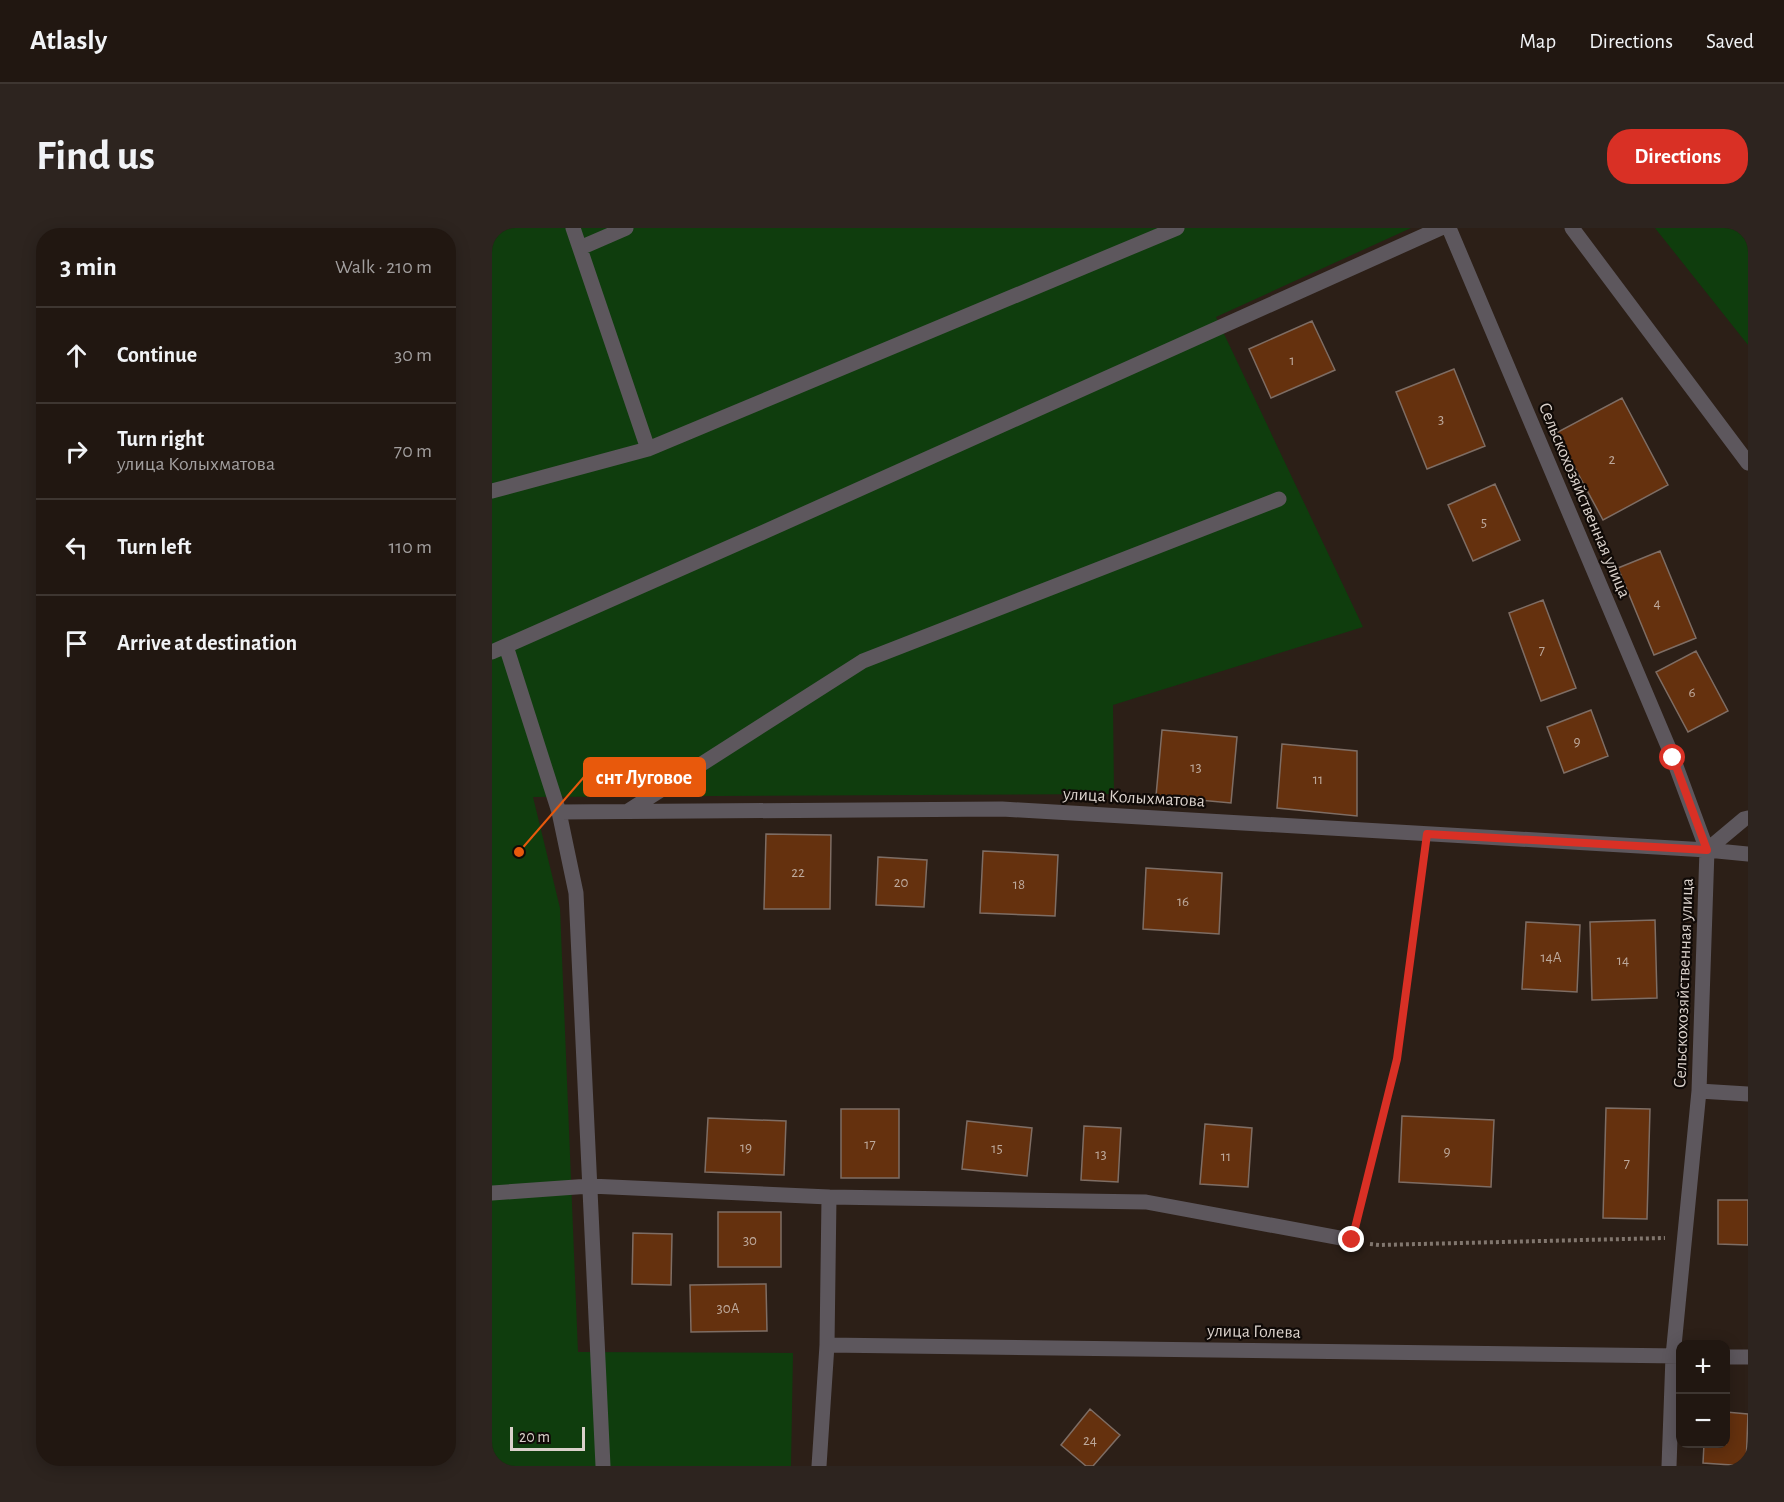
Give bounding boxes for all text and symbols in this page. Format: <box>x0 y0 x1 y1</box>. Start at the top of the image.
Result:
text: Atlasly <box>30 27 107 55</box>
text: Map <box>1520 31 1556 52</box>
text: Directions <box>1589 31 1673 52</box>
text: Saved <box>1706 31 1754 52</box>
button: Directions <box>1607 129 1748 184</box>
text: Find us <box>36 135 155 177</box>
text: 3 min <box>60 254 117 280</box>
text: Walk · 210 m <box>335 257 432 277</box>
icon: ahead <box>60 339 93 372</box>
text: Continue <box>117 344 197 366</box>
text: 30 m <box>394 345 432 365</box>
house number: 1 <box>1289 353 1295 368</box>
street label: Сельскохозяйственная улица <box>1535 400 1633 601</box>
house number: 3 <box>1438 412 1444 427</box>
text: Turn right <box>117 428 204 450</box>
icon: right <box>60 435 93 468</box>
text: 70 m <box>394 441 432 461</box>
house number: 2 <box>1609 452 1616 467</box>
text: улица Колыхматова <box>117 454 275 474</box>
house number: 5 <box>1481 515 1487 530</box>
icon: left <box>60 531 93 564</box>
text: Turn left <box>117 536 191 558</box>
text: 110 m <box>388 537 432 557</box>
house number: 4 <box>1653 596 1661 611</box>
icon: arrive <box>60 627 93 660</box>
text: Arrive at destination <box>117 632 297 654</box>
house number: 7 <box>1539 643 1545 658</box>
house number: 6 <box>1688 685 1696 700</box>
house number: 9 <box>1573 734 1581 749</box>
route start <box>1659 744 1685 770</box>
callout: снт Луговое <box>584 758 705 796</box>
house number: 13 <box>1190 760 1202 775</box>
text: снт Луговое <box>596 768 692 788</box>
house number: 11 <box>1313 772 1323 787</box>
street label: улица Колыхматова <box>1061 785 1205 811</box>
house number: 22 <box>791 865 805 880</box>
house number: 20 <box>894 875 908 890</box>
house number: 18 <box>1013 877 1025 892</box>
street label: Сельскохозяйственная улица <box>1671 878 1697 1088</box>
house number: 16 <box>1177 894 1189 909</box>
house number: 14А <box>1540 950 1562 965</box>
house number: 14 <box>1617 953 1629 968</box>
house number: 17 <box>864 1137 876 1152</box>
house number: 19 <box>740 1140 752 1155</box>
house number: 15 <box>991 1141 1003 1156</box>
house number: 9 <box>1443 1144 1451 1159</box>
house number: 13 <box>1095 1147 1107 1162</box>
house number: 11 <box>1221 1149 1231 1164</box>
house number: 7 <box>1624 1156 1630 1171</box>
route end <box>1338 1226 1364 1252</box>
house number: 30 <box>743 1233 757 1248</box>
house number: 30А <box>717 1301 740 1316</box>
street label: улица Голева <box>1206 1322 1301 1342</box>
map controls <box>1676 1340 1730 1448</box>
button: + <box>1676 1340 1730 1394</box>
button: − <box>1676 1394 1730 1448</box>
scale bar <box>510 1424 585 1452</box>
text: 20 m <box>519 1429 550 1445</box>
house number: 24 <box>1083 1433 1097 1448</box>

